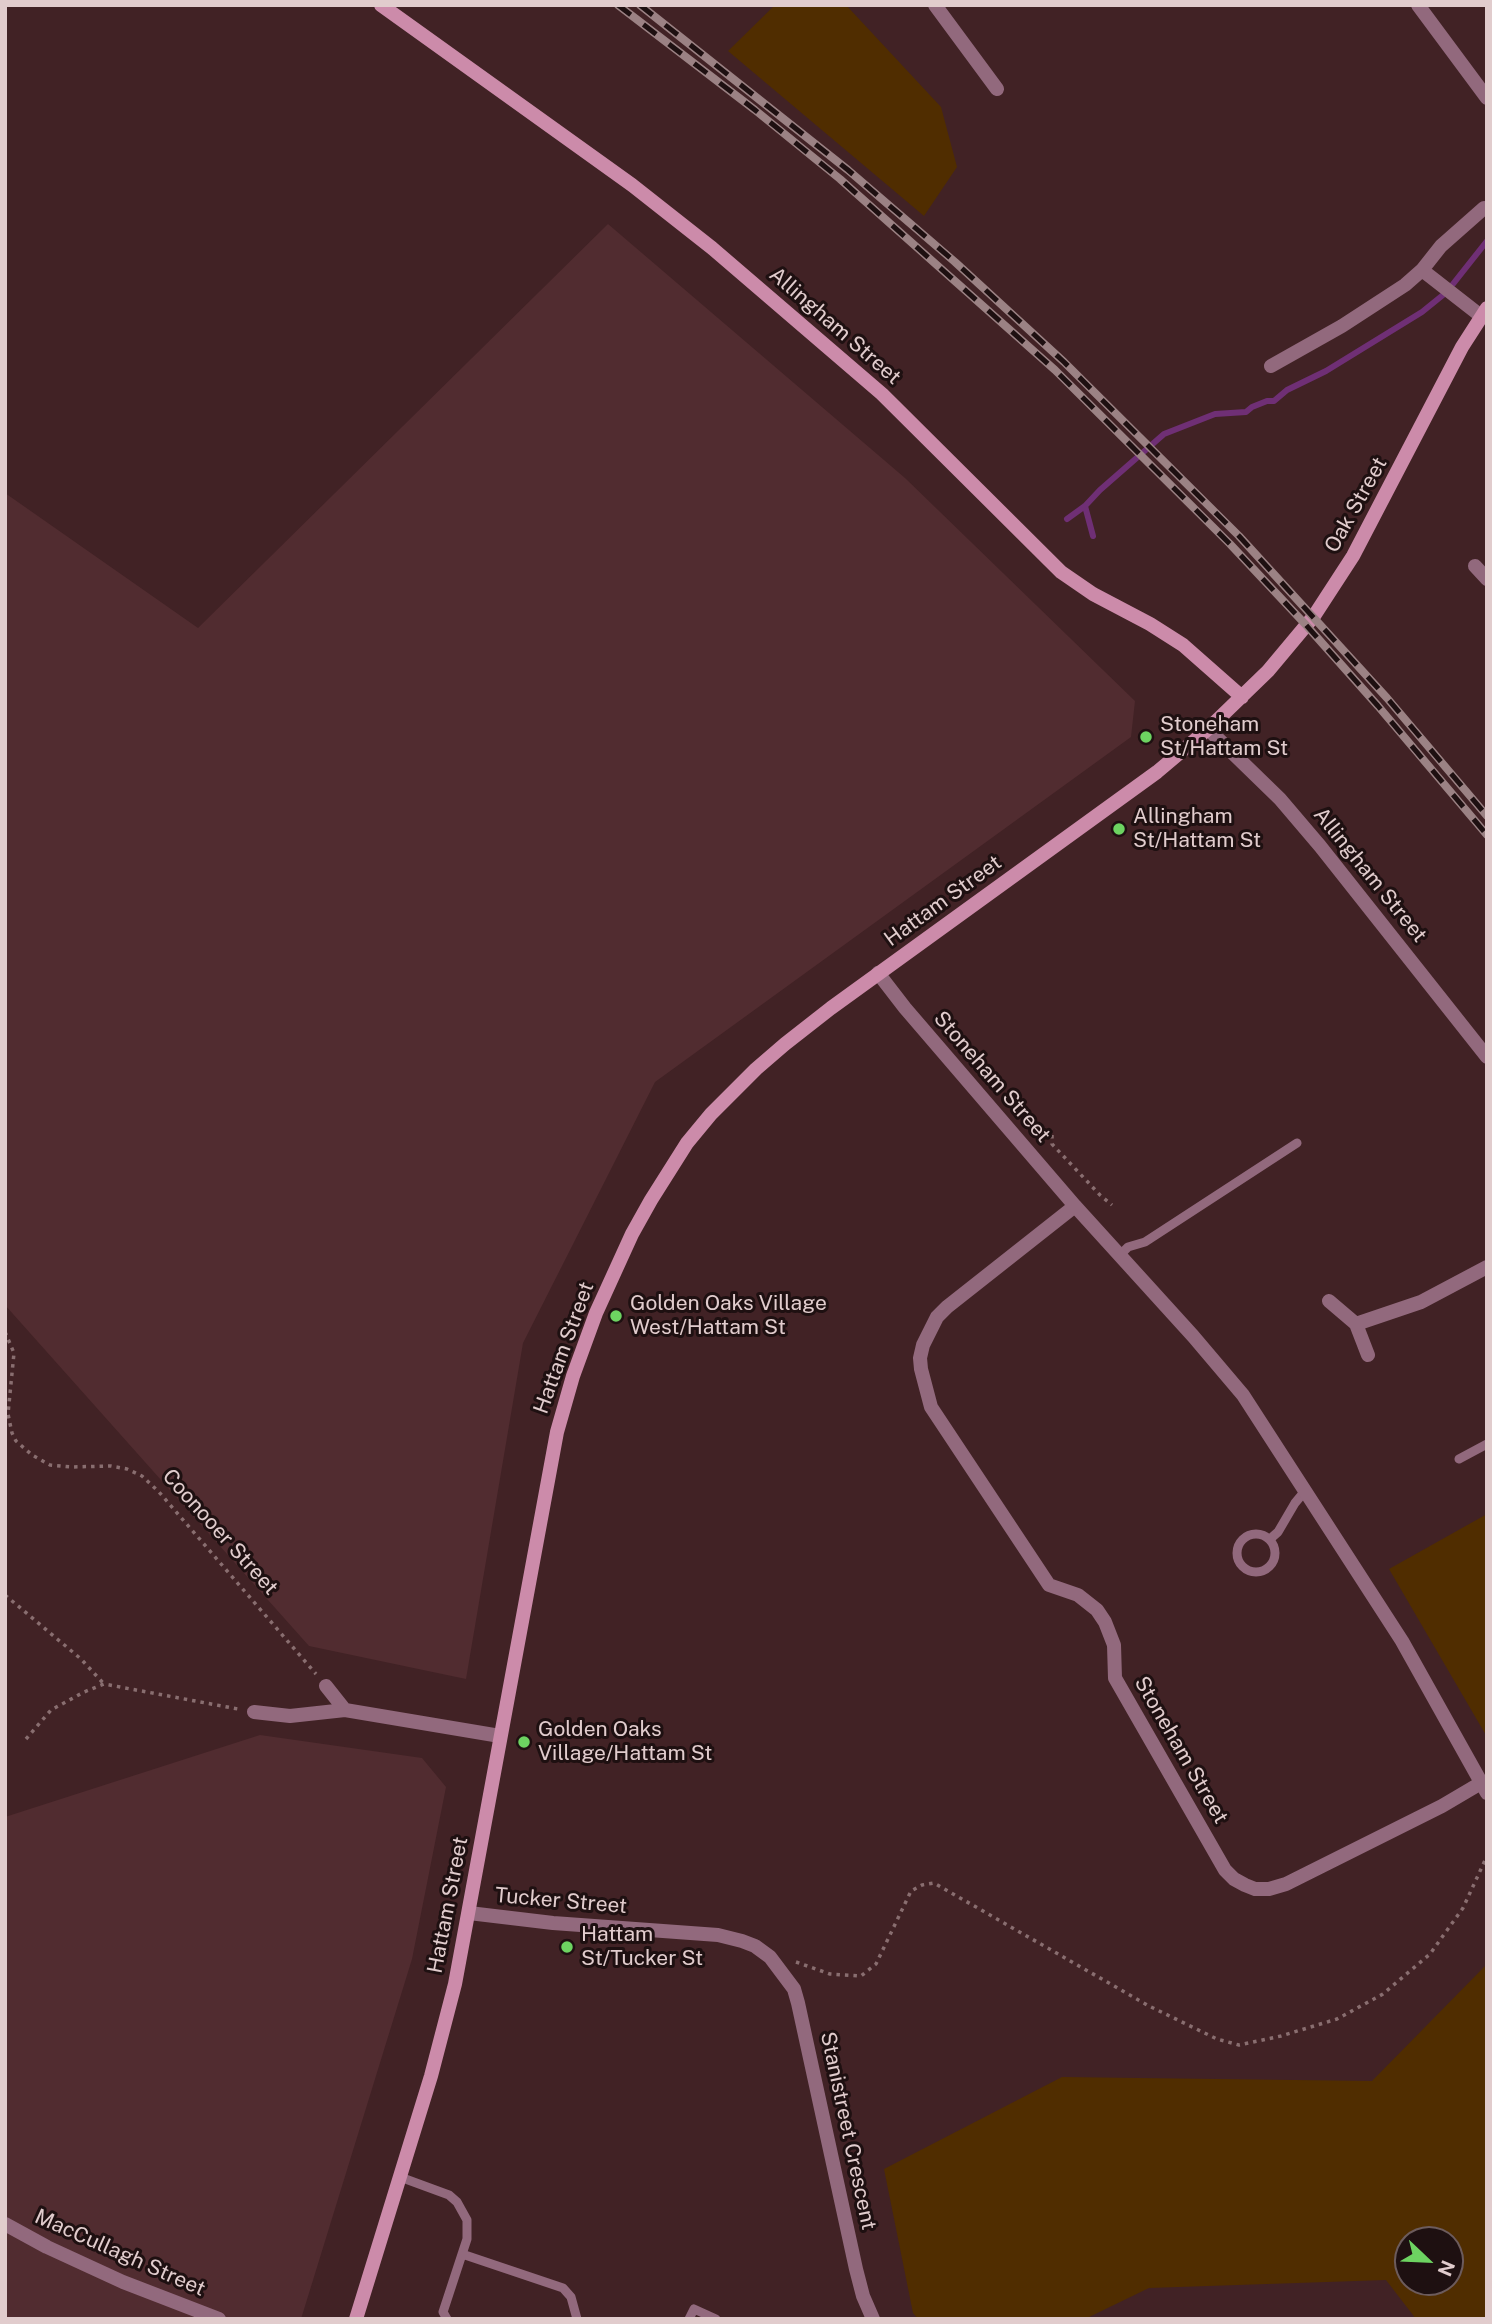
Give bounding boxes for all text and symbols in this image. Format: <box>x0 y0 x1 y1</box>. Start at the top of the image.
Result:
street label: Allingham Street <box>764 262 906 390</box>
street label: Oak Street <box>1320 453 1392 557</box>
place label: Stoneham St/Hattam St <box>1160 712 1288 762</box>
marker: Stoneham St/Hattam St <box>1138 729 1154 745</box>
street label: Allingham Street <box>1308 803 1432 947</box>
place label: Allingham St/Hattam St <box>1133 804 1261 854</box>
marker: Allingham St/Hattam St <box>1111 821 1127 837</box>
street label: Hattam Street <box>880 850 1006 952</box>
street label: Stoneham Street <box>928 1006 1056 1148</box>
street label: Hattam Street <box>528 1279 600 1417</box>
place label: Golden Oaks Village West/Hattam St <box>630 1291 827 1341</box>
marker: Golden Oaks Village West/Hattam St <box>608 1308 624 1324</box>
street label: Coonooer Street <box>157 1464 283 1600</box>
street label: Stoneham Street <box>1129 1672 1233 1828</box>
place label: Golden Oaks Village/Hattam St <box>538 1717 712 1767</box>
marker: Golden Oaks Village/Hattam St <box>516 1734 532 1750</box>
street label: Hattam Street <box>422 1835 474 1975</box>
street label: Tucker Street <box>494 1883 628 1919</box>
place label: Hattam St/Tucker St <box>581 1922 703 1972</box>
marker: Hattam St/Tucker St <box>559 1939 575 1955</box>
street label: Stanistreet Crescent <box>815 2030 881 2232</box>
street label: MacCullagh Street <box>31 2204 209 2302</box>
north arrow <box>1394 2226 1464 2296</box>
text: N <box>1433 2257 1460 2280</box>

